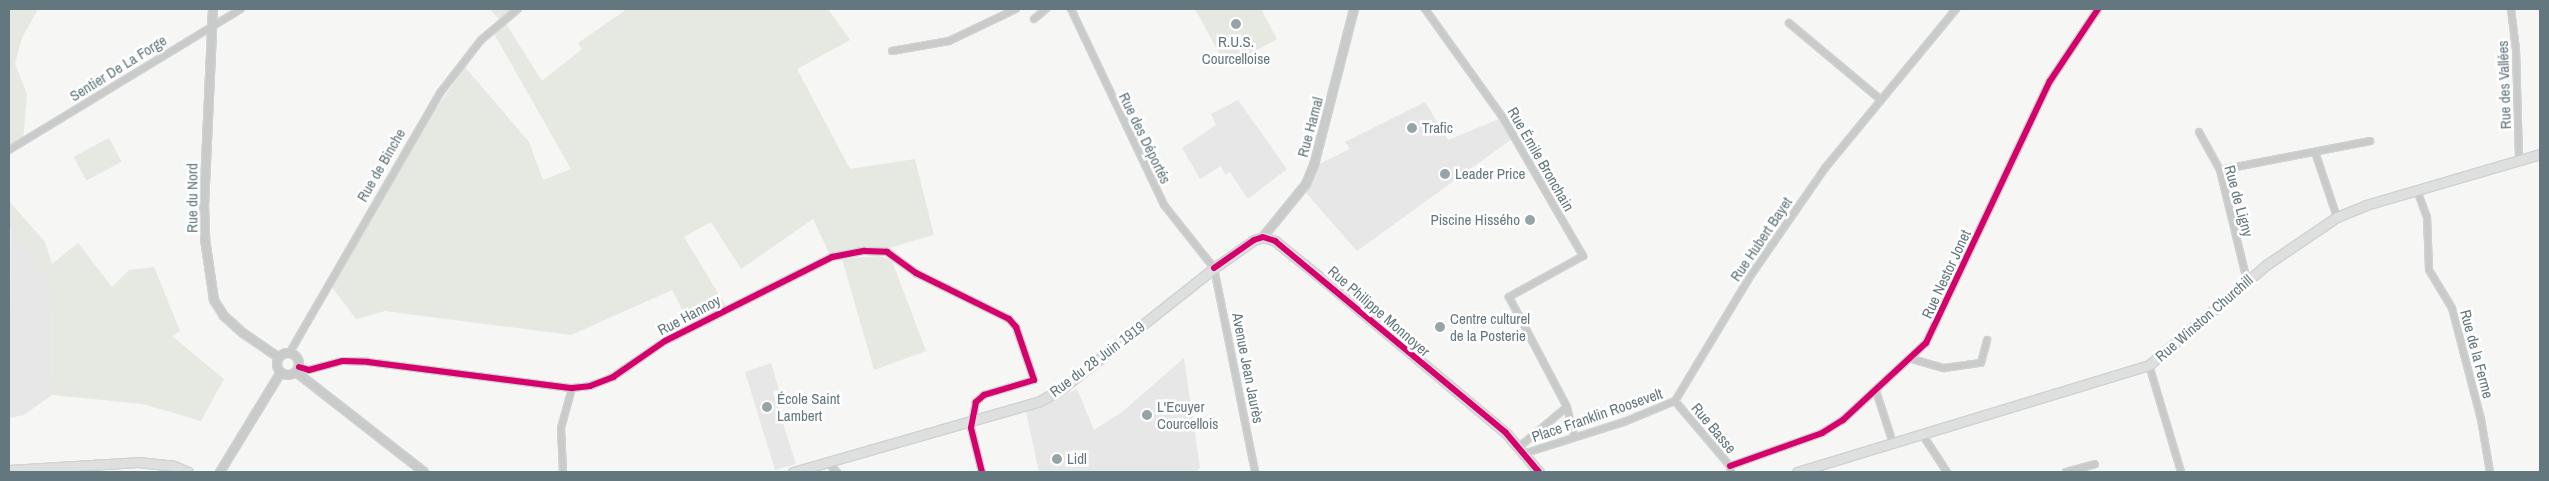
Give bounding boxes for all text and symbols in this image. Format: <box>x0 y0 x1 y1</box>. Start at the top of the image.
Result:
marker: R.U.S. Courcelloise <box>1230 18 1242 30</box>
street label: Sentier De La Forge <box>66 31 170 105</box>
place label: R.U.S. Courcelloise <box>1202 32 1270 67</box>
street label: Rue des Vallées <box>2493 40 2515 130</box>
street label: Rue des Déportés <box>1115 90 1175 186</box>
street label: Rue Hamal <box>1293 95 1327 159</box>
street label: Rue Émile Bronchain <box>1504 104 1578 214</box>
place label: Trafic <box>1422 119 1453 137</box>
marker: Trafic <box>1406 122 1418 134</box>
street label: Rue de Binche <box>353 125 409 205</box>
street label: Rue du Nord <box>183 163 201 233</box>
street label: Rue de Ligny <box>2221 163 2257 239</box>
place label: Leader Price <box>1455 165 1525 183</box>
marker: Leader Price <box>1439 168 1451 180</box>
street label: Rue Hubert Bayet <box>1726 193 1796 285</box>
place label: Piscine Hissého <box>1430 211 1520 229</box>
marker: Piscine Hissého <box>1524 214 1536 226</box>
street label: Rue Nestor Jonet <box>1918 227 1974 321</box>
street label: Rue Philippe Monnoyer <box>1324 262 1434 360</box>
street label: Rue Winston Churchill <box>2152 271 2256 365</box>
street label: Rue Hannoy <box>655 291 723 339</box>
street label: Rue de la Ferme <box>2457 308 2497 400</box>
place label: Centre culturel de la Posterie <box>1450 309 1530 344</box>
street label: Avenue Jean Jaurès <box>1228 311 1268 425</box>
street label: Rue du 28 Juin 1919 <box>1046 317 1148 401</box>
marker: Centre culturel de la Posterie <box>1434 321 1446 333</box>
street label: Place Franklin Roosevelt <box>1529 384 1665 446</box>
place label: École Saint Lambert <box>777 389 840 424</box>
place label: L'Ecuyer Courcellois <box>1157 397 1219 432</box>
street label: Rue Basse <box>1688 399 1740 457</box>
marker: École Saint Lambert <box>761 401 773 413</box>
marker: L'Ecuyer Courcellois <box>1141 409 1153 421</box>
place label: Lidl <box>1067 450 1087 468</box>
marker: Lidl <box>1051 453 1063 465</box>

